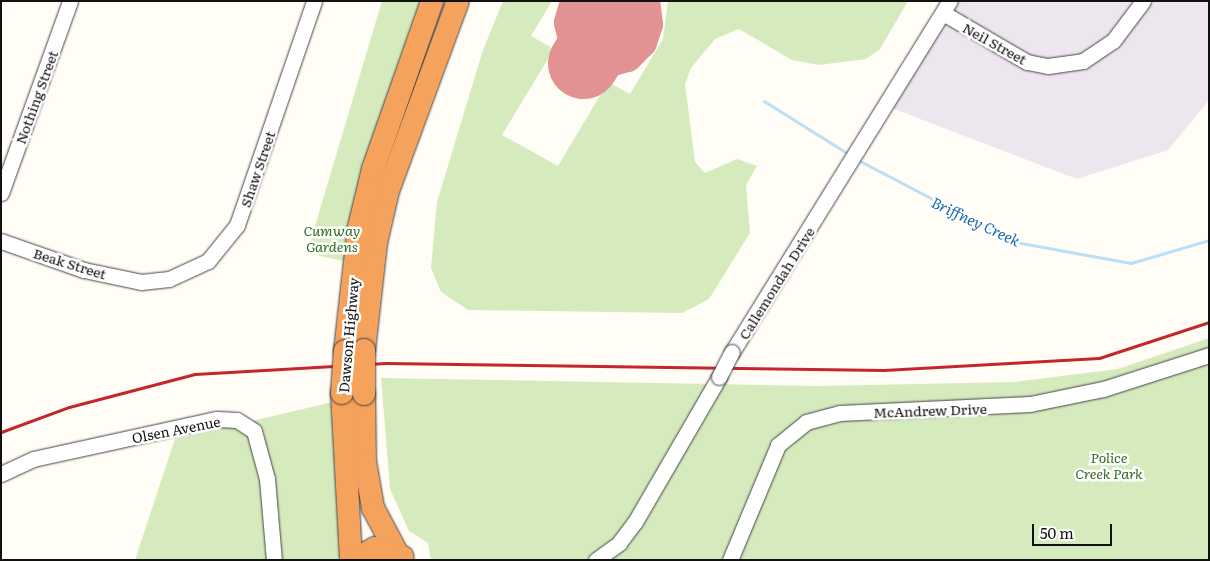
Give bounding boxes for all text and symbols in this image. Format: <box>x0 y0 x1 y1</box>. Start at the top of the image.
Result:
street label: Neil Street <box>960 19 1030 67</box>
street label: Nothing Street <box>11 48 61 146</box>
street label: Shaw Street <box>236 129 278 209</box>
water label: Briffney Creek <box>929 193 1023 249</box>
park label: Cumway Gardens <box>304 222 360 254</box>
street label: Callemondah Drive <box>735 224 817 342</box>
street label: Beak Street <box>31 244 109 282</box>
street label: Dawson Highway <box>335 277 361 393</box>
street label: McAndrew Drive <box>873 400 987 420</box>
street label: Olsen Avenue <box>130 412 222 446</box>
park label: Police Creek Park <box>1075 449 1143 482</box>
scale bar <box>1035 514 1115 546</box>
text: 50 m <box>1040 521 1074 544</box>

